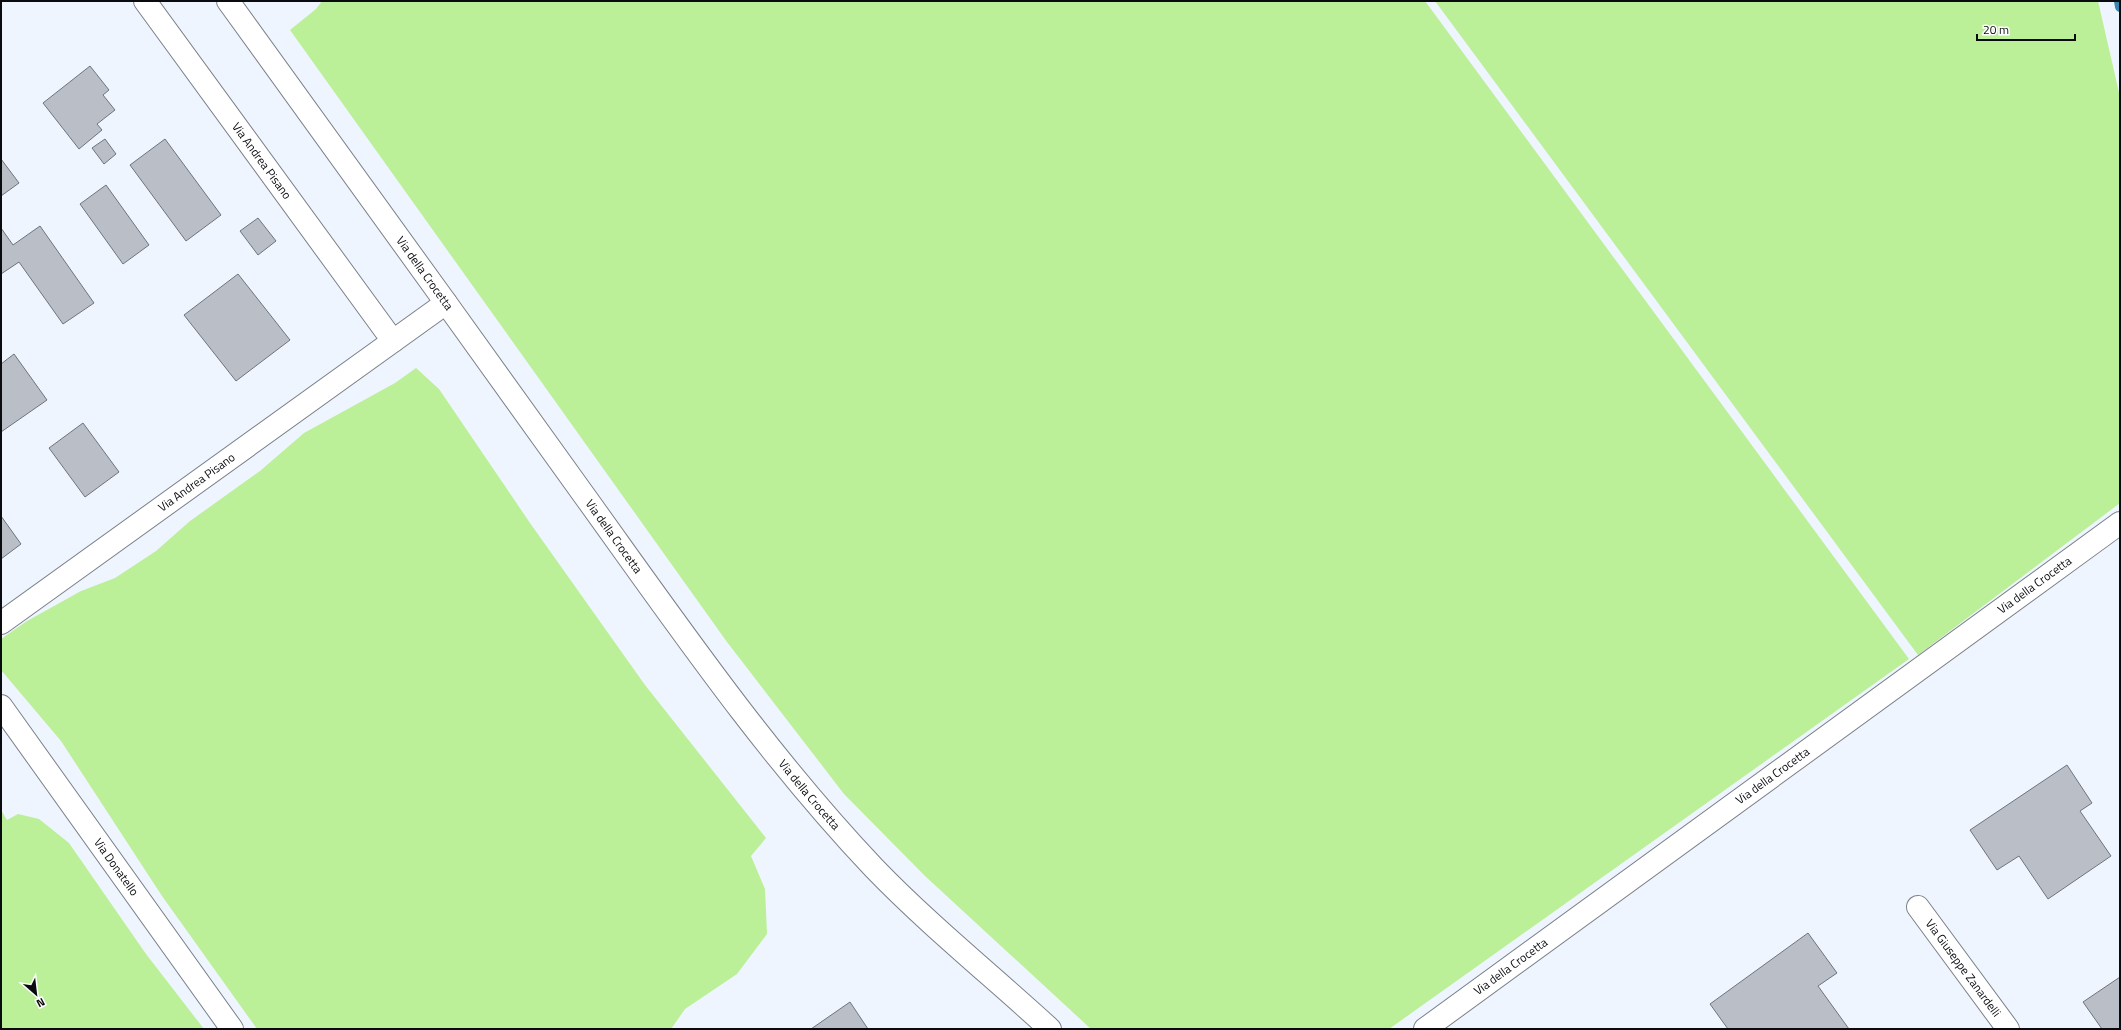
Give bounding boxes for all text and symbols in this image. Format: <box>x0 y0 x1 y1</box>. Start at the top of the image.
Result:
scale bar <box>1977 16 2075 42</box>
text: 20 m <box>1983 20 2009 39</box>
street label: Via Andrea Pisano <box>228 118 297 203</box>
street label: Via della Crocetta <box>392 232 458 314</box>
street label: Via Andrea Pisano <box>154 448 239 516</box>
street label: Via della Crocetta <box>581 495 647 577</box>
street label: Via della Crocetta <box>1993 551 2075 618</box>
street label: Via della Crocetta <box>1731 742 1813 809</box>
street label: Via della Crocetta <box>774 755 845 834</box>
street label: Via Donatello <box>89 834 144 900</box>
street label: Via Giuseppe Zanardelli <box>1921 915 2006 1021</box>
street label: Via della Crocetta <box>1469 933 1551 1000</box>
north arrow <box>16 974 56 1014</box>
text: N <box>34 994 48 1012</box>

